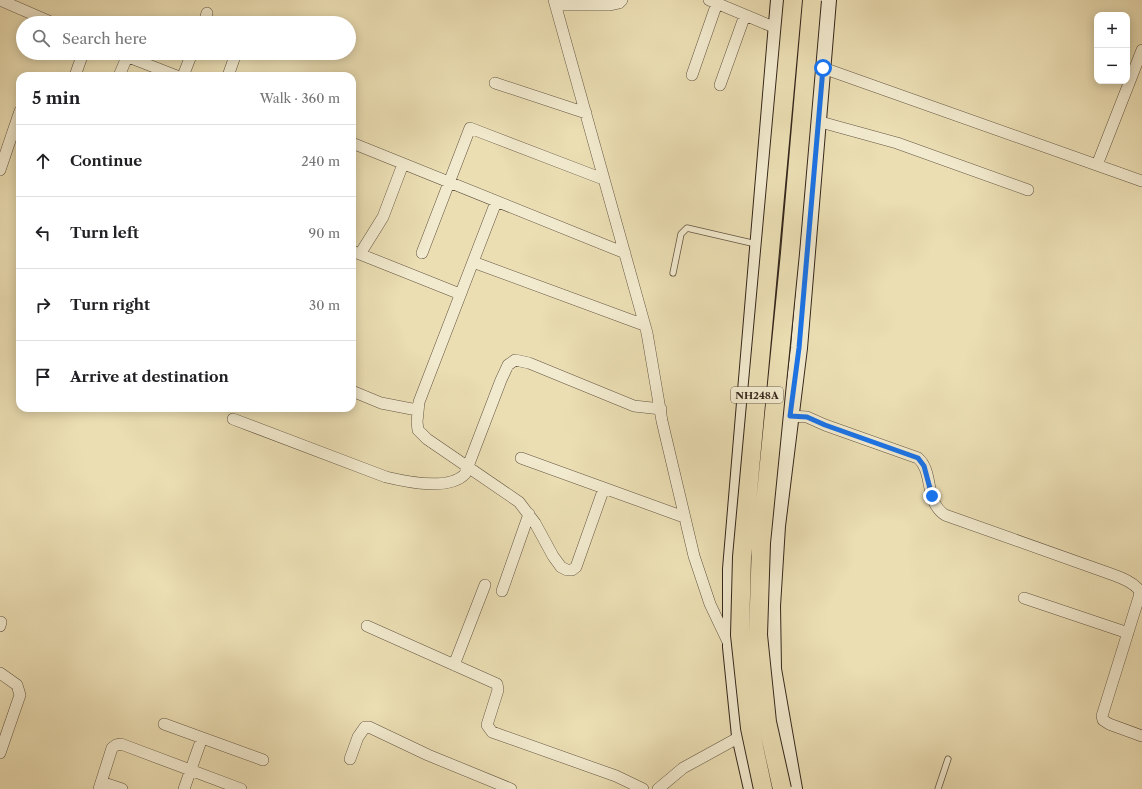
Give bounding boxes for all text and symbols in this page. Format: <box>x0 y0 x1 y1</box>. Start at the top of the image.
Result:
map controls <box>1094 12 1130 84</box>
button: + <box>1094 12 1130 48</box>
search box <box>16 16 356 60</box>
icon: search <box>30 27 52 49</box>
text: Search here <box>62 29 147 48</box>
button: − <box>1094 48 1130 84</box>
route start <box>814 59 832 77</box>
text: 5 min <box>32 88 80 108</box>
text: Walk · 360 m <box>260 90 340 106</box>
icon: ahead <box>32 150 54 172</box>
text: Continue <box>70 151 142 170</box>
text: 240 m <box>301 153 340 169</box>
icon: left <box>32 222 54 244</box>
text: Turn left <box>70 223 139 242</box>
text: 90 m <box>309 225 340 241</box>
icon: right <box>32 294 54 316</box>
text: Turn right <box>70 295 150 314</box>
text: 30 m <box>309 297 340 313</box>
icon: arrive <box>32 366 54 388</box>
text: Arrive at destination <box>70 367 229 386</box>
road number: NH248A <box>731 387 783 403</box>
route end <box>923 487 941 505</box>

